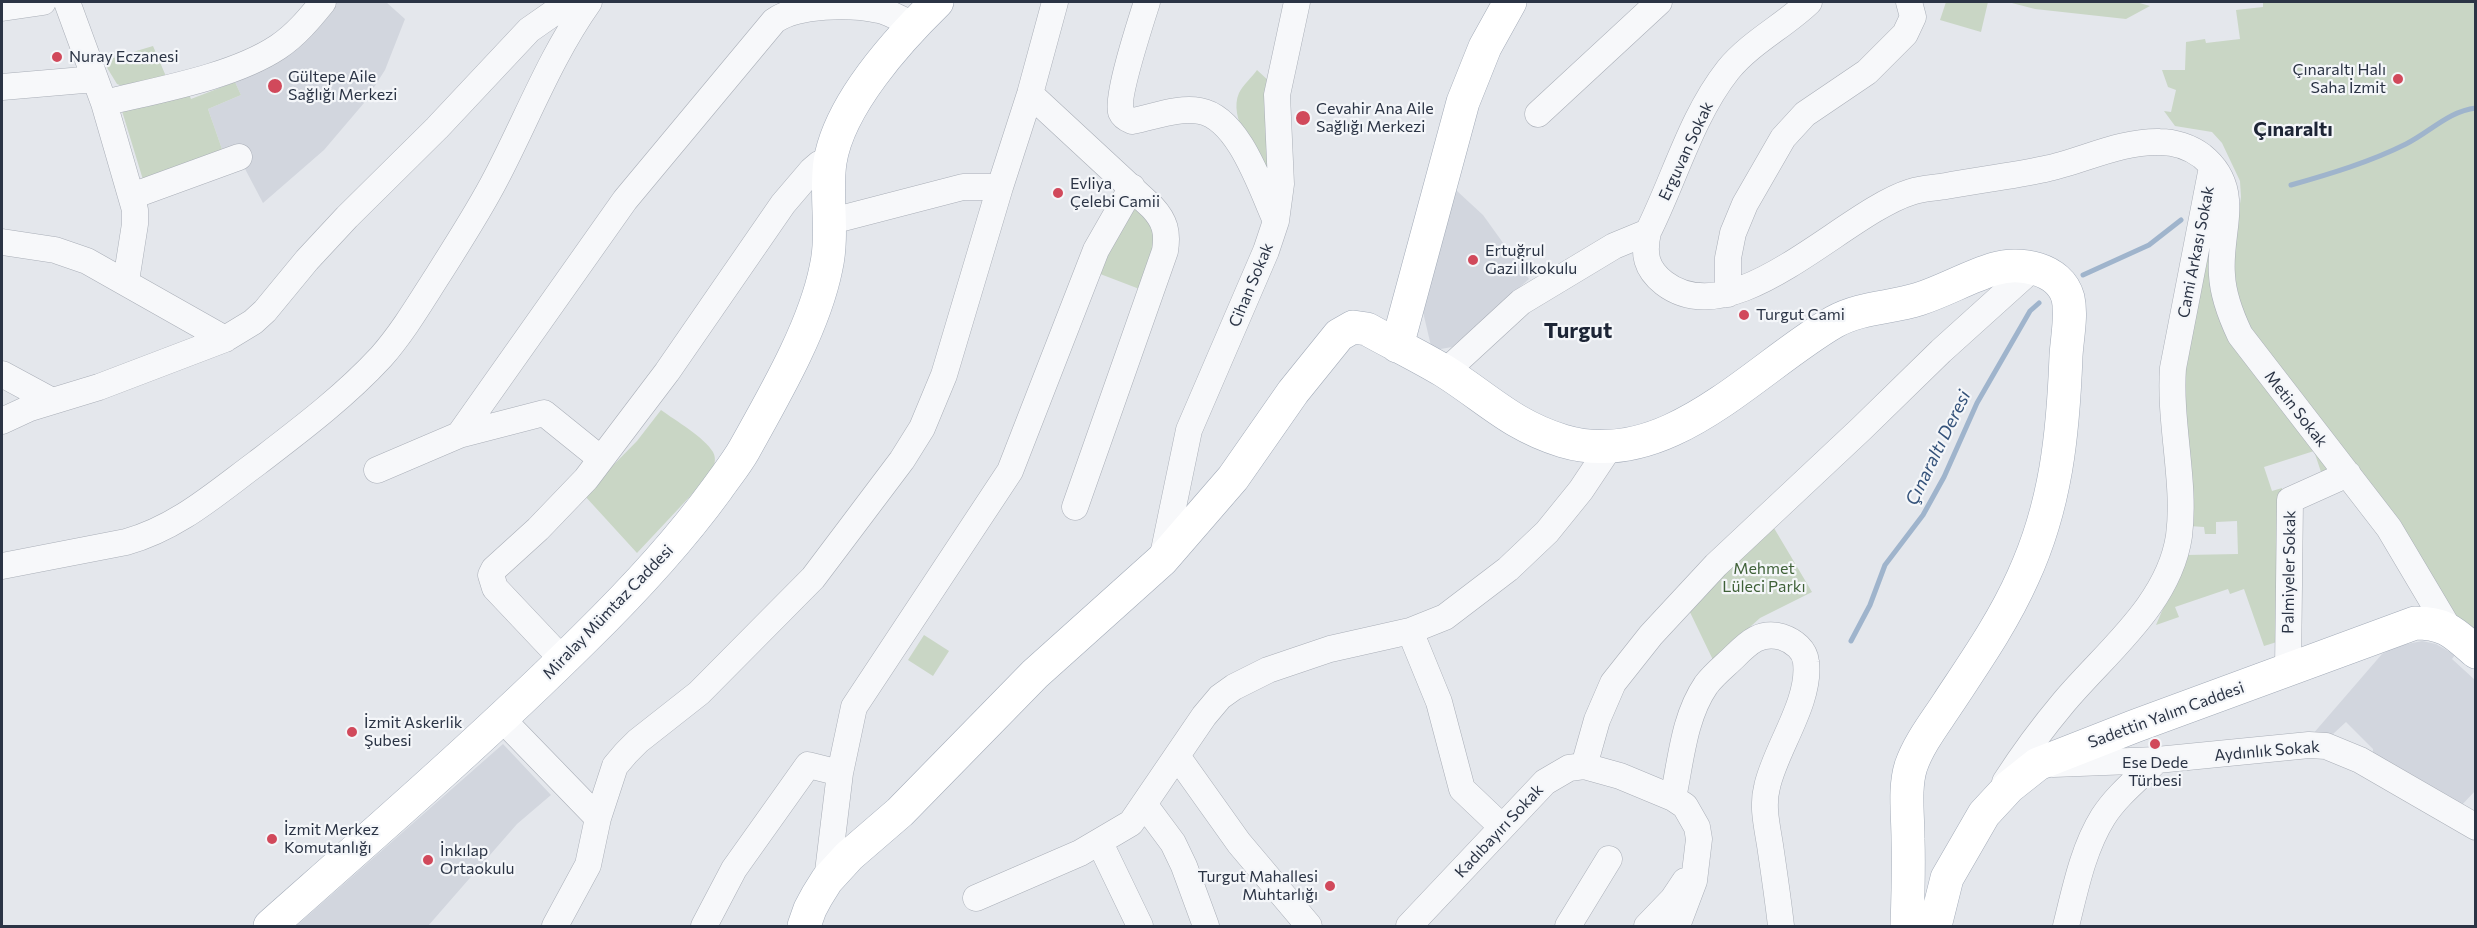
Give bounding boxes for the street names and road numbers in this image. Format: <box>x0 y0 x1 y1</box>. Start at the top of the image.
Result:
street label: Erguvan Sokak <box>1655 99 1717 203</box>
street label: Cami Arkası Sokak <box>2174 184 2218 320</box>
street label: Cihan Sokak <box>1225 240 1277 330</box>
street label: Metin Sokak <box>2260 367 2332 451</box>
street label: Palmiyeler Sokak <box>2278 510 2300 634</box>
street label: Miralay Mümtaz Caddesi <box>539 541 677 683</box>
street label: Sadettin Yalım Caddesi <box>2085 678 2247 752</box>
street label: Aydınlık Sokak <box>2214 737 2320 765</box>
street label: Kadıbayırı Sokak <box>1451 780 1547 882</box>

